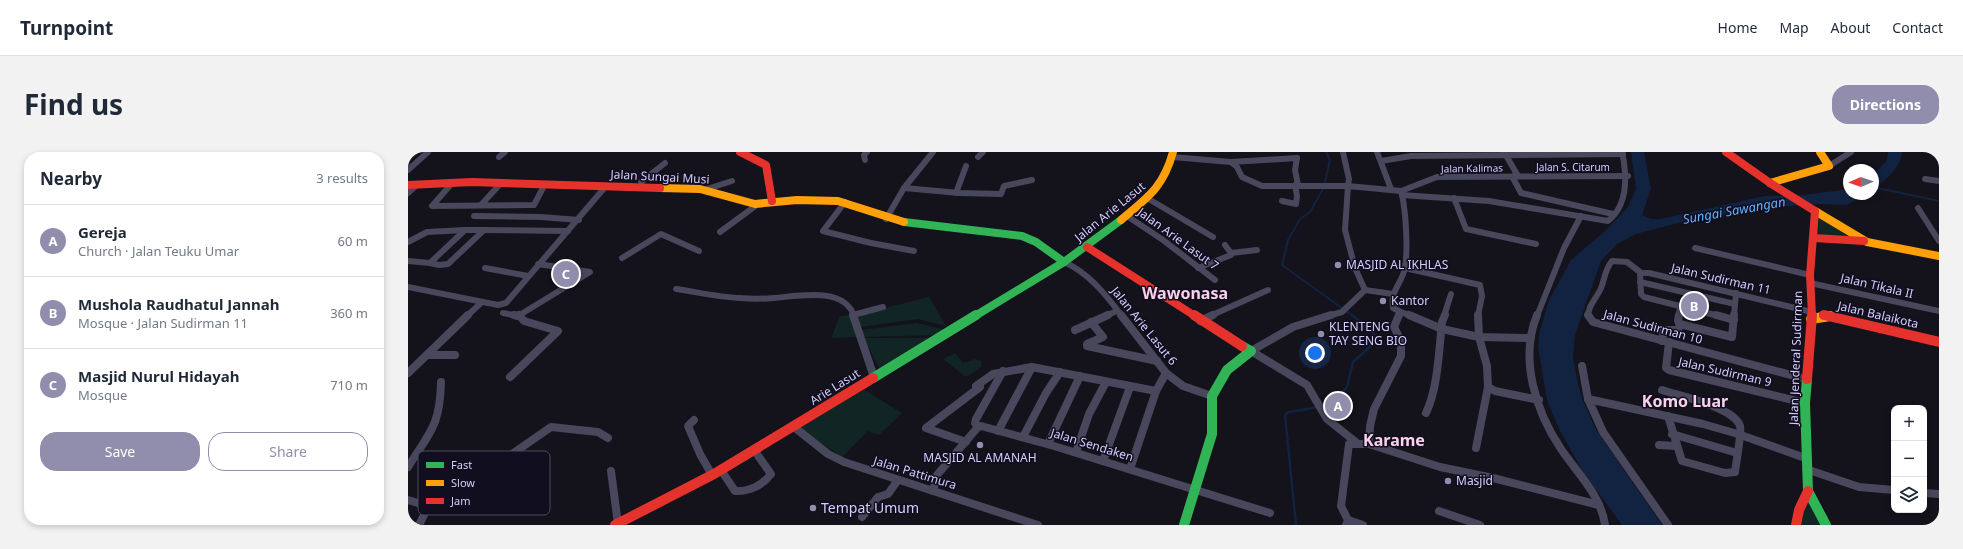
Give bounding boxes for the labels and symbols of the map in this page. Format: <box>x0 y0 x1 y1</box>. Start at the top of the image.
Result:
street label: Jalan Kalimas <box>1440 160 1503 176</box>
street label: Jalan S. Citarum <box>1535 160 1610 174</box>
north arrow <box>1843 164 1879 200</box>
street label: Jalan Sungai Musi <box>609 165 710 188</box>
street label: Jalan Arie Lasut <box>1070 177 1149 246</box>
water label: Sungai Sawangan <box>1681 192 1787 228</box>
street label: Jalan Arie Lasut 7 <box>1133 203 1222 274</box>
place label: MASJID AL IKHLAS <box>1346 256 1449 273</box>
pin: C <box>553 259 579 289</box>
street label: Jalan Sudirman 11 <box>1669 259 1773 298</box>
marker: MASJID AL IKHLAS <box>1333 260 1343 270</box>
street label: Jalan Tikala II <box>1838 269 1915 302</box>
street label: Jalan Arie Lasut 6 <box>1107 282 1181 369</box>
district label: Wawonasa <box>1142 282 1228 304</box>
pin: B <box>1681 291 1707 321</box>
street label: Jalan Jenderal Sudirman <box>1785 291 1806 426</box>
place label: Kantor <box>1391 292 1429 309</box>
marker: Kantor <box>1378 296 1388 306</box>
street label: Jalan Balaikota <box>1835 297 1920 332</box>
street label: Jalan Sudirman 10 <box>1601 305 1705 348</box>
place label: KLENTENG TAY SENG BIO <box>1329 318 1407 349</box>
marker: KLENTENG TAY SENG BIO <box>1316 329 1326 339</box>
your location <box>1305 343 1325 363</box>
street label: Jalan Sudirman 9 <box>1676 352 1774 391</box>
street label: Arie Lasut <box>806 364 864 409</box>
district label: Komo Luar <box>1642 390 1728 412</box>
pin: A <box>1325 391 1351 421</box>
street label: Jalan Sendaken <box>1048 424 1136 465</box>
district label: Karame <box>1363 429 1425 451</box>
marker: MASJID AL AMANAH <box>975 440 985 450</box>
place label: MASJID AL AMANAH <box>923 449 1037 466</box>
legend <box>418 451 550 515</box>
street label: Jalan Pattimura <box>870 451 959 493</box>
text: Fast <box>451 457 472 472</box>
place label: Masjid <box>1456 472 1493 489</box>
text: Slow <box>451 475 475 490</box>
marker: Masjid <box>1443 476 1453 486</box>
text: Jam <box>450 493 470 508</box>
place label: Tempat Umum <box>821 498 919 517</box>
marker: Tempat Umum <box>808 503 818 513</box>

